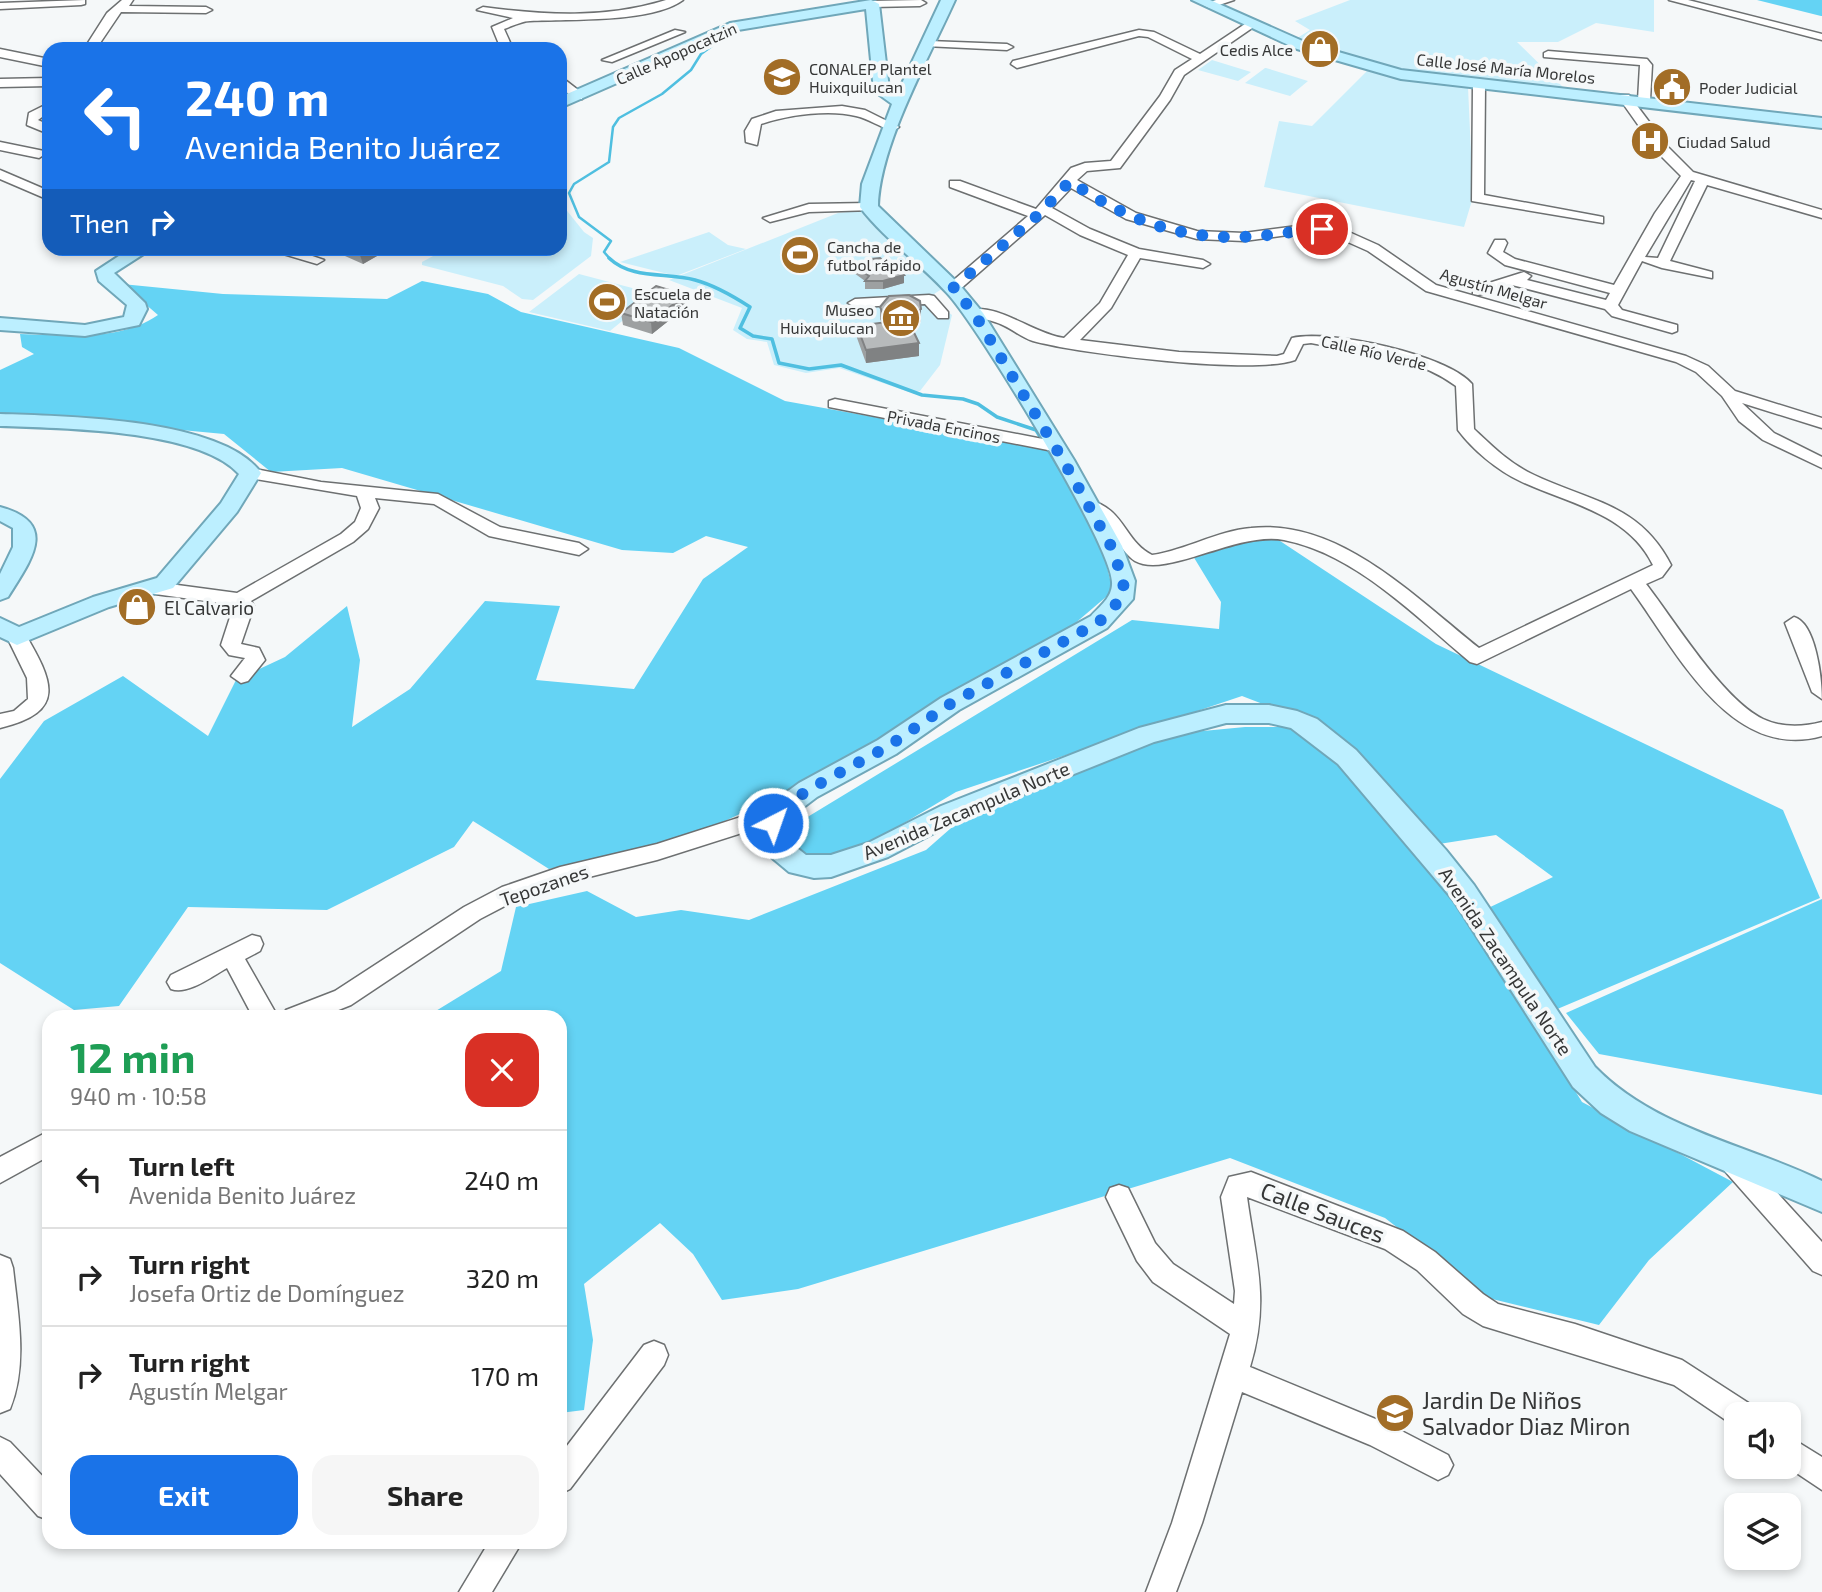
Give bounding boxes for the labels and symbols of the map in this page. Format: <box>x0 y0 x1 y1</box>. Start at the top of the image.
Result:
street label: Calle Apopocatzin <box>613 18 739 88</box>
shop icon: Cedis Alce <box>1299 28 1341 70</box>
place label: Cedis Alce <box>1220 40 1293 59</box>
street label: Calle José María Morelos <box>1416 49 1596 87</box>
school or university icon: CONALEP Plantel Huixquilucan <box>761 56 803 98</box>
place label: CONALEP Plantel Huixquilucan <box>809 59 932 96</box>
public building icon: Poder Judicial <box>1651 66 1693 108</box>
place label: Poder Judicial <box>1699 78 1798 97</box>
hospital icon: Ciudad Salud <box>1629 120 1671 162</box>
place label: Ciudad Salud <box>1677 132 1771 151</box>
pin <box>1292 199 1352 259</box>
sports icon: Cancha de futbol rápido <box>779 234 821 276</box>
place label: Cancha de futbol rápido <box>827 237 921 274</box>
street label: Agustín Melgar <box>1438 264 1550 313</box>
sports icon: Escuela de Natación <box>586 281 628 323</box>
place label: Escuela de Natación <box>634 284 712 321</box>
museum icon: Museo Huixquilucan <box>880 297 922 339</box>
place label: Museo Huixquilucan <box>780 300 874 337</box>
street label: Calle Río Verde <box>1320 331 1428 373</box>
street label: Privada Encinos <box>886 406 1002 446</box>
shop icon: El Calvario <box>116 586 158 628</box>
place label: El Calvario <box>164 596 254 619</box>
street label: Avenida Zacampula Norte <box>859 756 1073 864</box>
position arrow <box>736 786 810 860</box>
street label: Tepozanes <box>497 859 591 911</box>
street label: Avenida Zacampula Norte <box>1434 863 1578 1059</box>
street label: Calle Sauces <box>1257 1176 1389 1248</box>
place label: Jardin De Niños Salvador Diaz Miron <box>1422 1386 1630 1440</box>
school or university icon: Jardin De Niños Salvador Diaz Miron <box>1374 1392 1416 1434</box>

